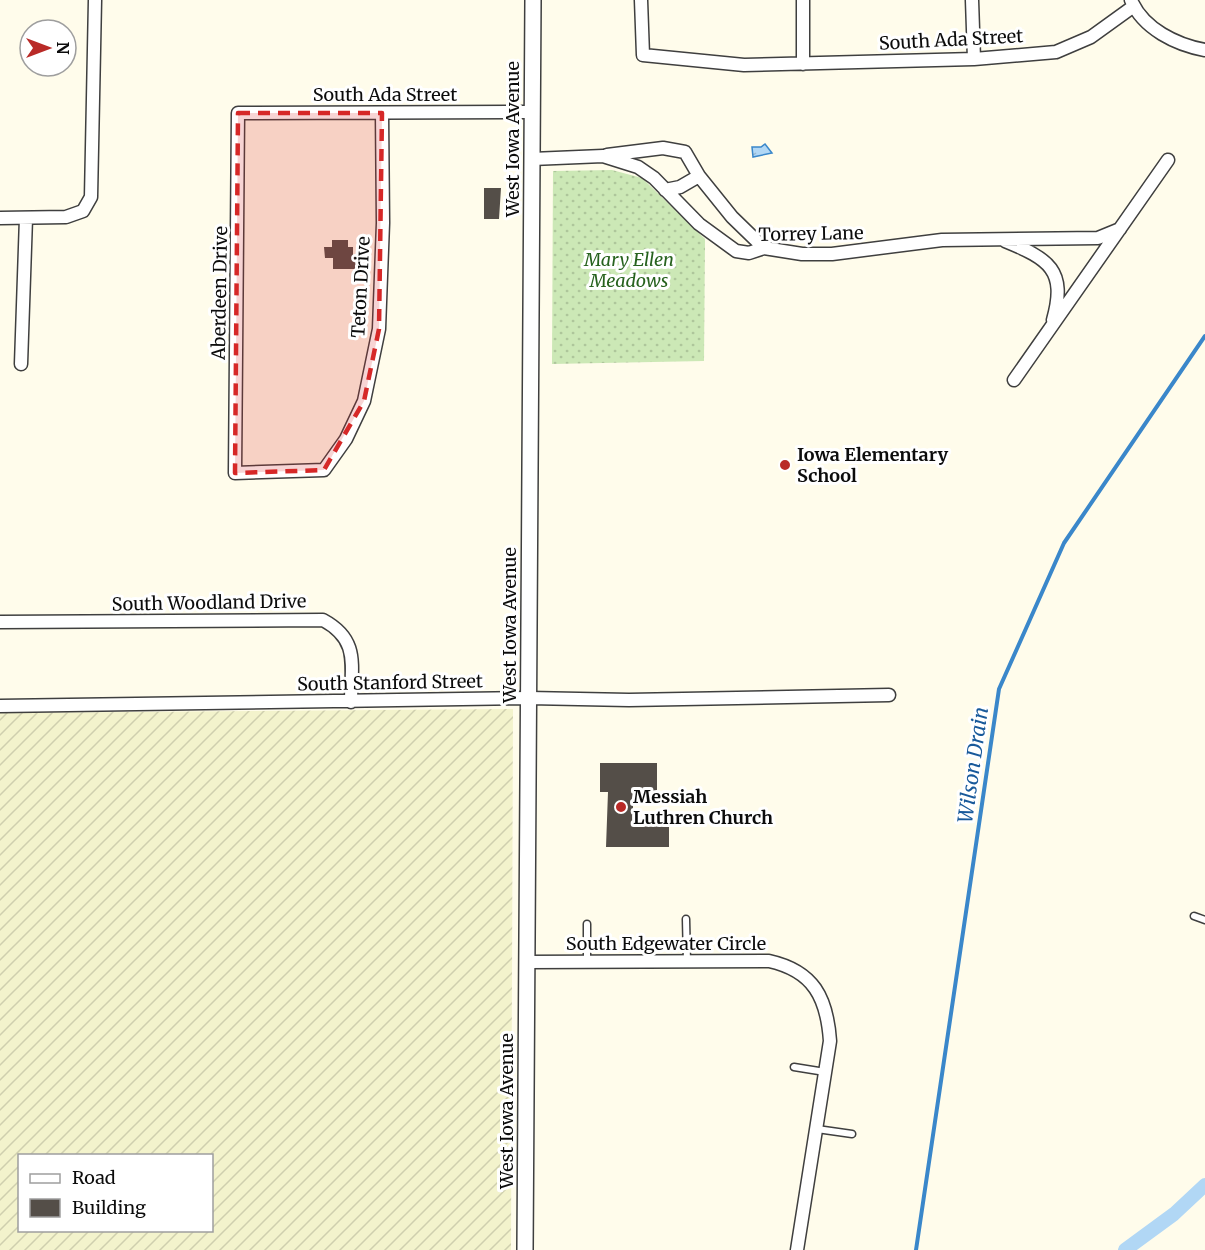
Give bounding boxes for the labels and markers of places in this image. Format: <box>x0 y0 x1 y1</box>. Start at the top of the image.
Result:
place label: Iowa Elementary School <box>797 443 948 487</box>
marker: Iowa Elementary School <box>778 458 792 472</box>
place label: Messiah Luthren Church <box>633 785 773 829</box>
marker: Messiah Luthren Church <box>614 800 628 814</box>

